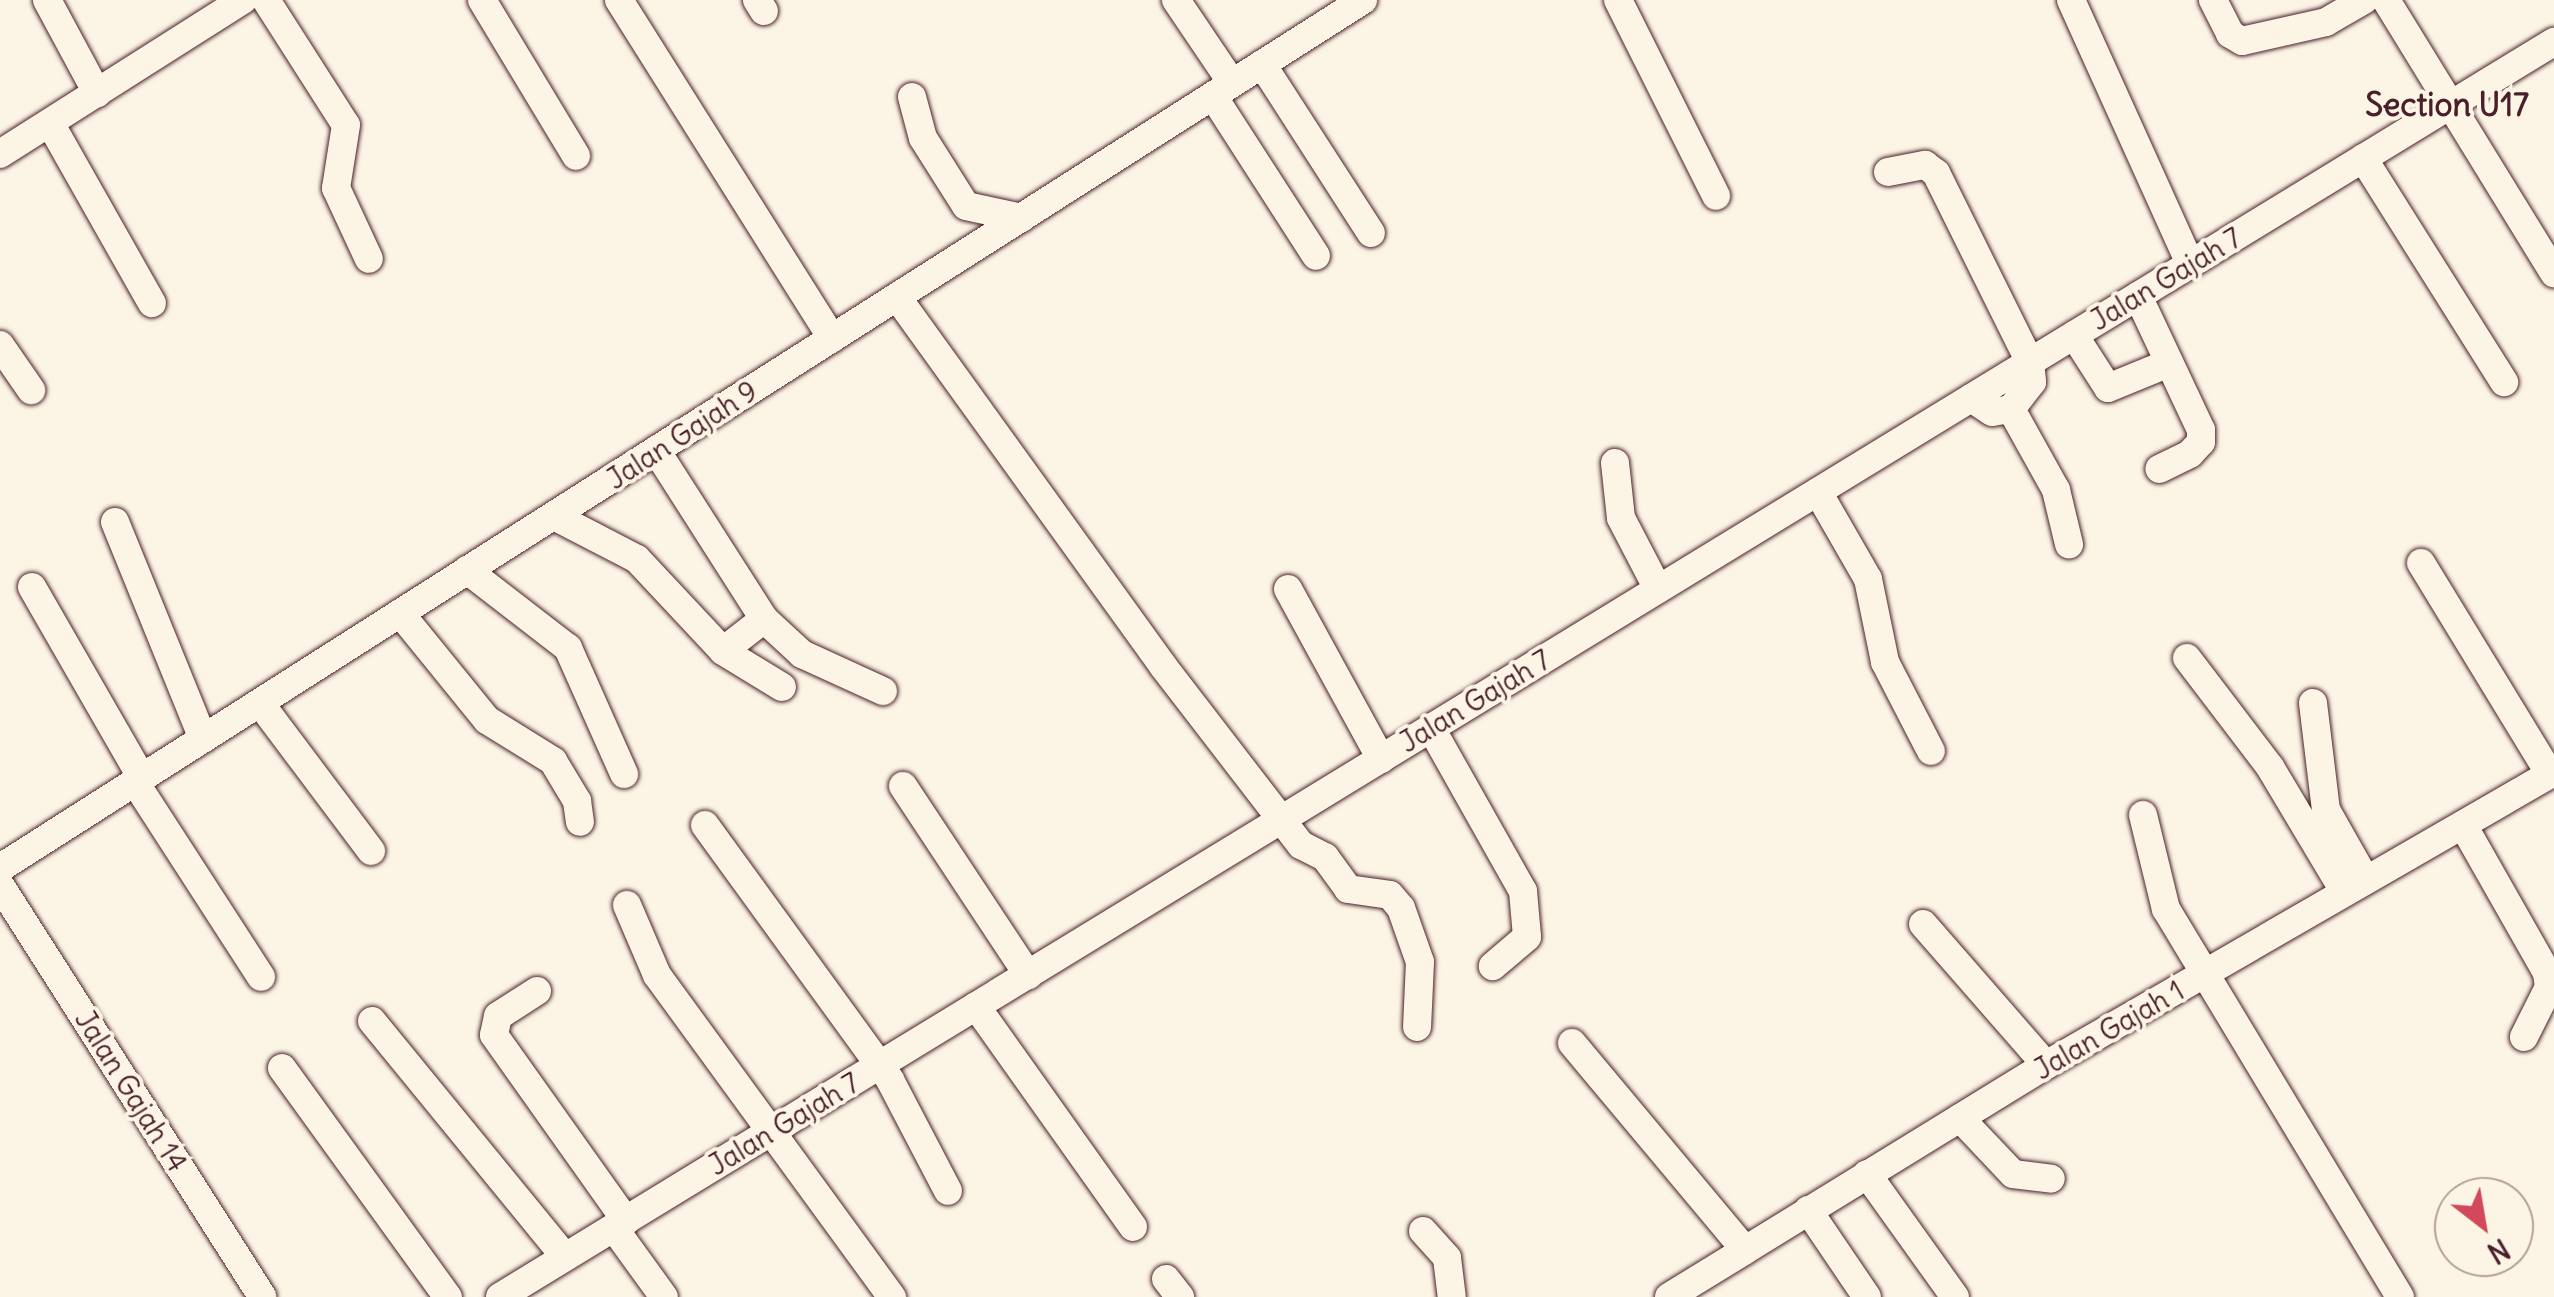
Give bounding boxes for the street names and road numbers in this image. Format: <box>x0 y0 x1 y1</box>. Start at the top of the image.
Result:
street label: Jalan Gajah 7 <box>2084 221 2248 337</box>
street label: Jalan Gajah 9 <box>600 374 764 496</box>
street label: Jalan Gajah 7 <box>1393 643 1557 759</box>
street label: Jalan Gajah 1 <box>2028 974 2190 1086</box>
street label: Jalan Gajah 14 <box>68 1004 194 1178</box>
street label: Jalan Gajah 7 <box>702 1066 866 1182</box>

